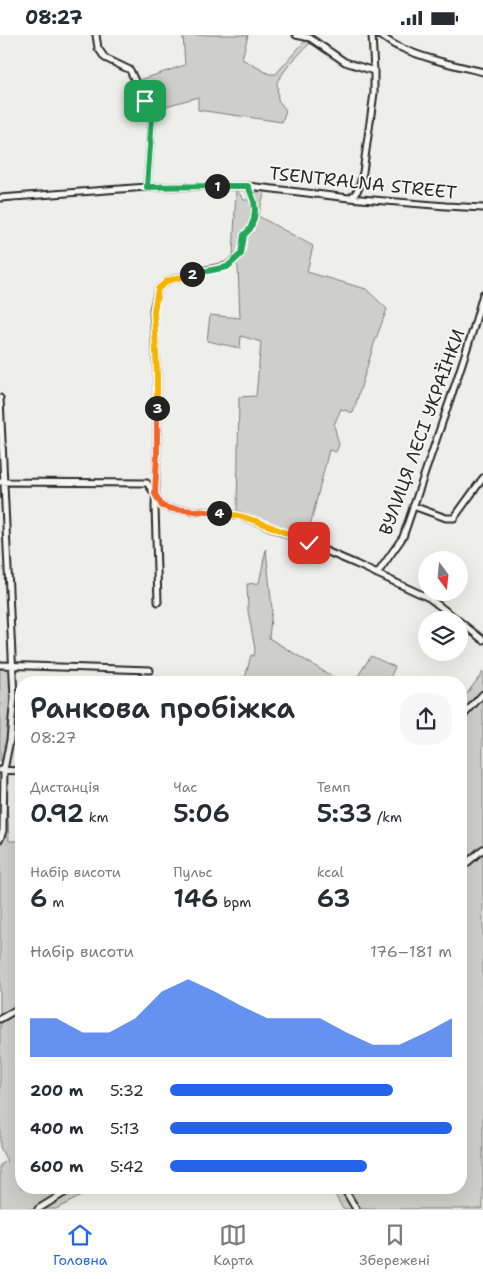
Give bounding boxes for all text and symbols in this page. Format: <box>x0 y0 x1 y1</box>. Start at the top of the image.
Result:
text: 08:27 <box>25 5 82 30</box>
pin <box>124 80 166 122</box>
icon: arrive <box>131 87 159 115</box>
street label: TSENTRALNA STREET <box>268 161 458 205</box>
pin: 1 <box>204 173 230 199</box>
text: 1 <box>214 177 221 195</box>
pin: 2 <box>180 261 204 287</box>
text: 2 <box>188 265 197 283</box>
street label: ВУЛИЦЯ ЛЕСІ УКРАЇНКИ <box>374 326 470 538</box>
pin: 3 <box>144 395 170 421</box>
text: 3 <box>153 399 162 417</box>
pin: 4 <box>206 501 232 525</box>
text: 4 <box>215 504 224 522</box>
pin <box>288 522 330 564</box>
icon: check <box>295 529 323 557</box>
north arrow <box>418 551 468 601</box>
map controls <box>418 551 468 661</box>
button: layers <box>418 611 468 661</box>
text: Ранкова пробіжка <box>30 689 295 727</box>
button: share <box>400 693 452 745</box>
text: 08:27 <box>30 727 76 748</box>
text: Дистанція <box>30 778 100 796</box>
text: Час <box>173 778 197 796</box>
text: Темп <box>317 778 351 796</box>
text: 0.92 <box>30 796 84 830</box>
text: 5:06 <box>173 796 230 830</box>
text: 5:33 <box>317 796 372 830</box>
text: km <box>84 808 109 826</box>
text: /km <box>372 808 402 826</box>
text: Набір висоти <box>30 863 121 881</box>
text: Пульс <box>173 863 213 881</box>
text: kcal <box>317 863 344 881</box>
text: 6 <box>30 881 48 915</box>
text: 146 <box>173 881 218 915</box>
text: 63 <box>317 881 351 915</box>
text: m <box>48 893 64 911</box>
text: bpm <box>218 893 251 911</box>
text: Набір висоти <box>30 941 134 962</box>
text: 176–181 m <box>370 941 452 962</box>
text: 200 m <box>30 1080 83 1101</box>
text: 5:32 <box>110 1080 144 1101</box>
text: 400 m <box>30 1118 84 1139</box>
text: 5:13 <box>110 1118 140 1139</box>
text: 600 m <box>30 1156 84 1177</box>
text: 5:42 <box>110 1156 144 1177</box>
tab: Головна <box>53 1221 108 1269</box>
tab: Карта <box>213 1221 253 1269</box>
tab: Збережені <box>359 1221 430 1269</box>

